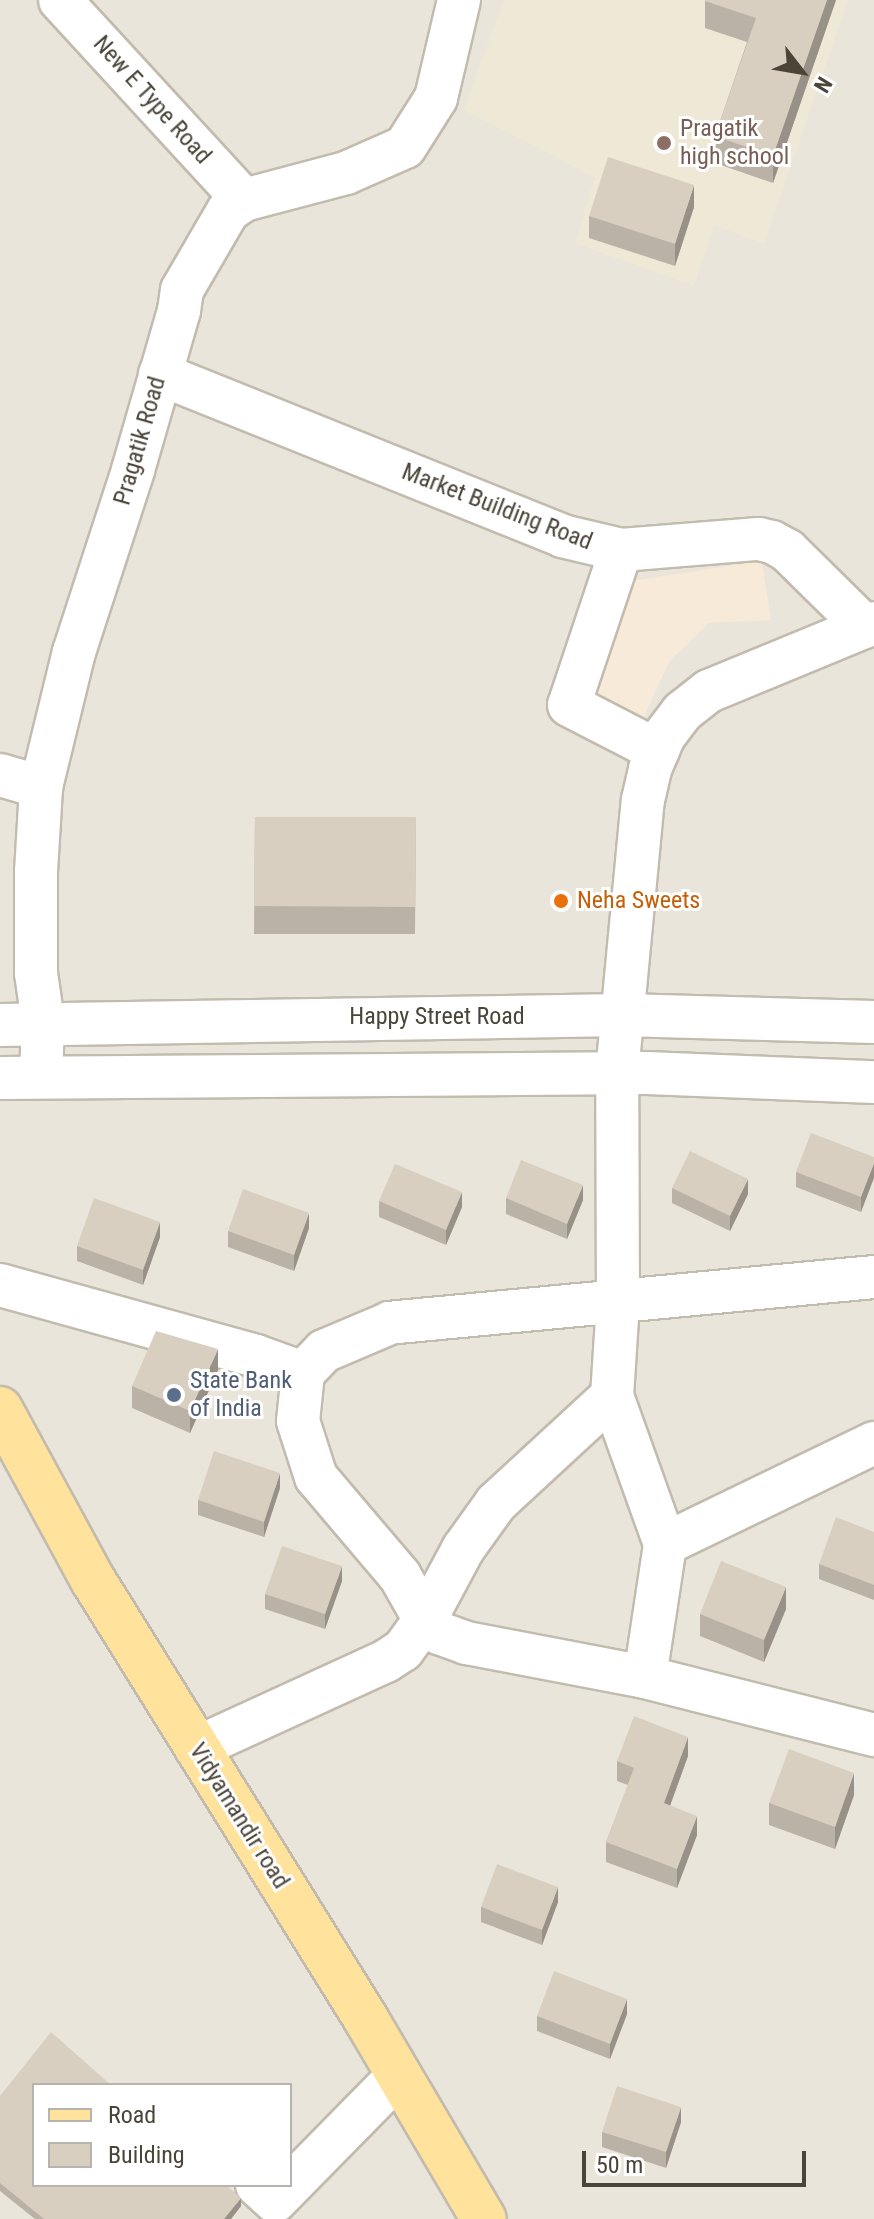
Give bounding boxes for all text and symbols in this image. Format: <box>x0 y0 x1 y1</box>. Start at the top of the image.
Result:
street label: New E Type Road <box>87 30 217 170</box>
north arrow <box>762 32 842 112</box>
text: N <box>809 72 837 97</box>
place label: Pragatik high school <box>680 115 789 171</box>
marker: Pragatik high school <box>655 134 673 152</box>
street label: Pragatik Road <box>108 374 172 508</box>
street label: Market Building Road <box>398 457 596 557</box>
place label: Neha Sweets <box>577 887 700 915</box>
marker: Neha Sweets <box>552 892 570 910</box>
street label: Happy Street Road <box>349 1003 525 1031</box>
place label: State Bank of India <box>190 1367 292 1423</box>
marker: State Bank of India <box>165 1386 183 1404</box>
street label: Vidyamandir road <box>183 1738 295 1894</box>
legend <box>32 2083 292 2187</box>
text: Road <box>108 2101 156 2129</box>
scale bar <box>586 2135 810 2185</box>
text: Building <box>108 2141 185 2169</box>
text: 50 m <box>596 2151 643 2179</box>

